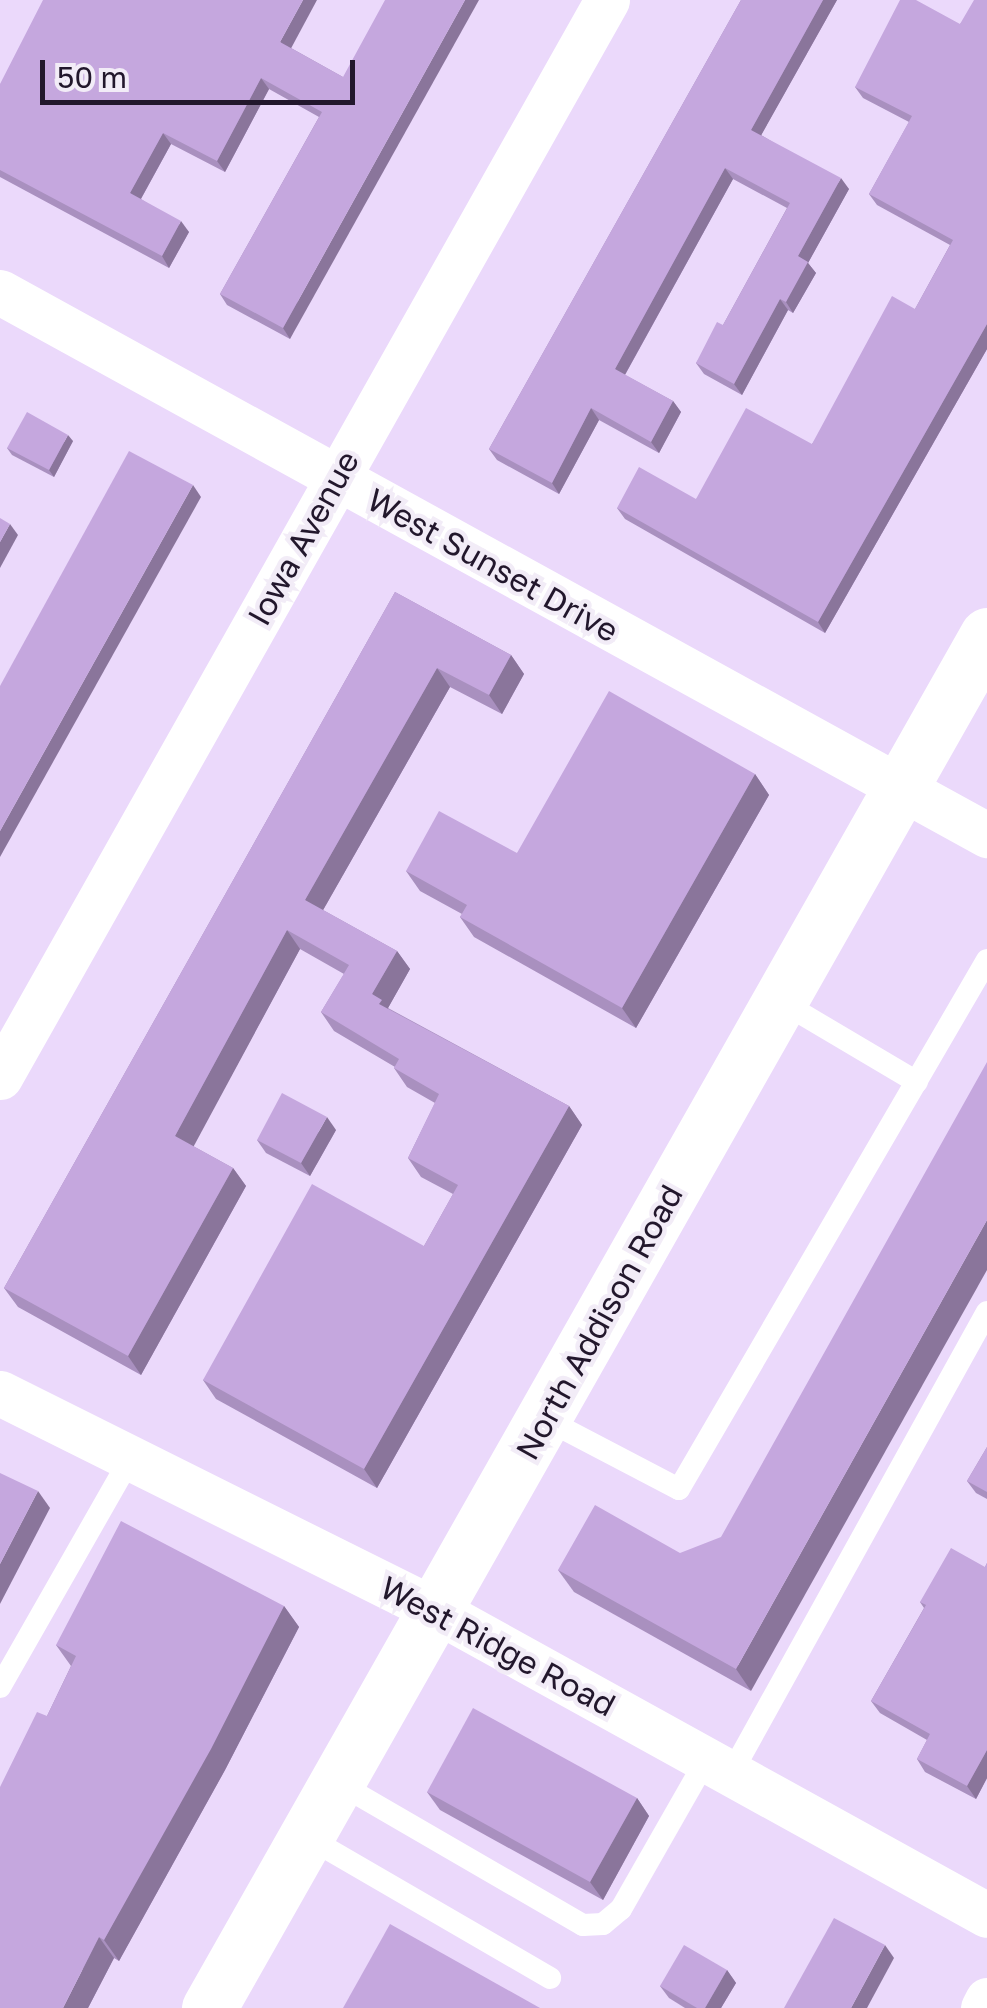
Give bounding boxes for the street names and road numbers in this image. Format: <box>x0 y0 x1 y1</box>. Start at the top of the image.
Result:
street label: Iowa Avenue <box>239 444 367 632</box>
street label: West Sunset Drive <box>361 480 625 650</box>
street label: North Addison Road <box>507 1178 691 1466</box>
street label: West Ridge Road <box>374 1568 622 1724</box>

